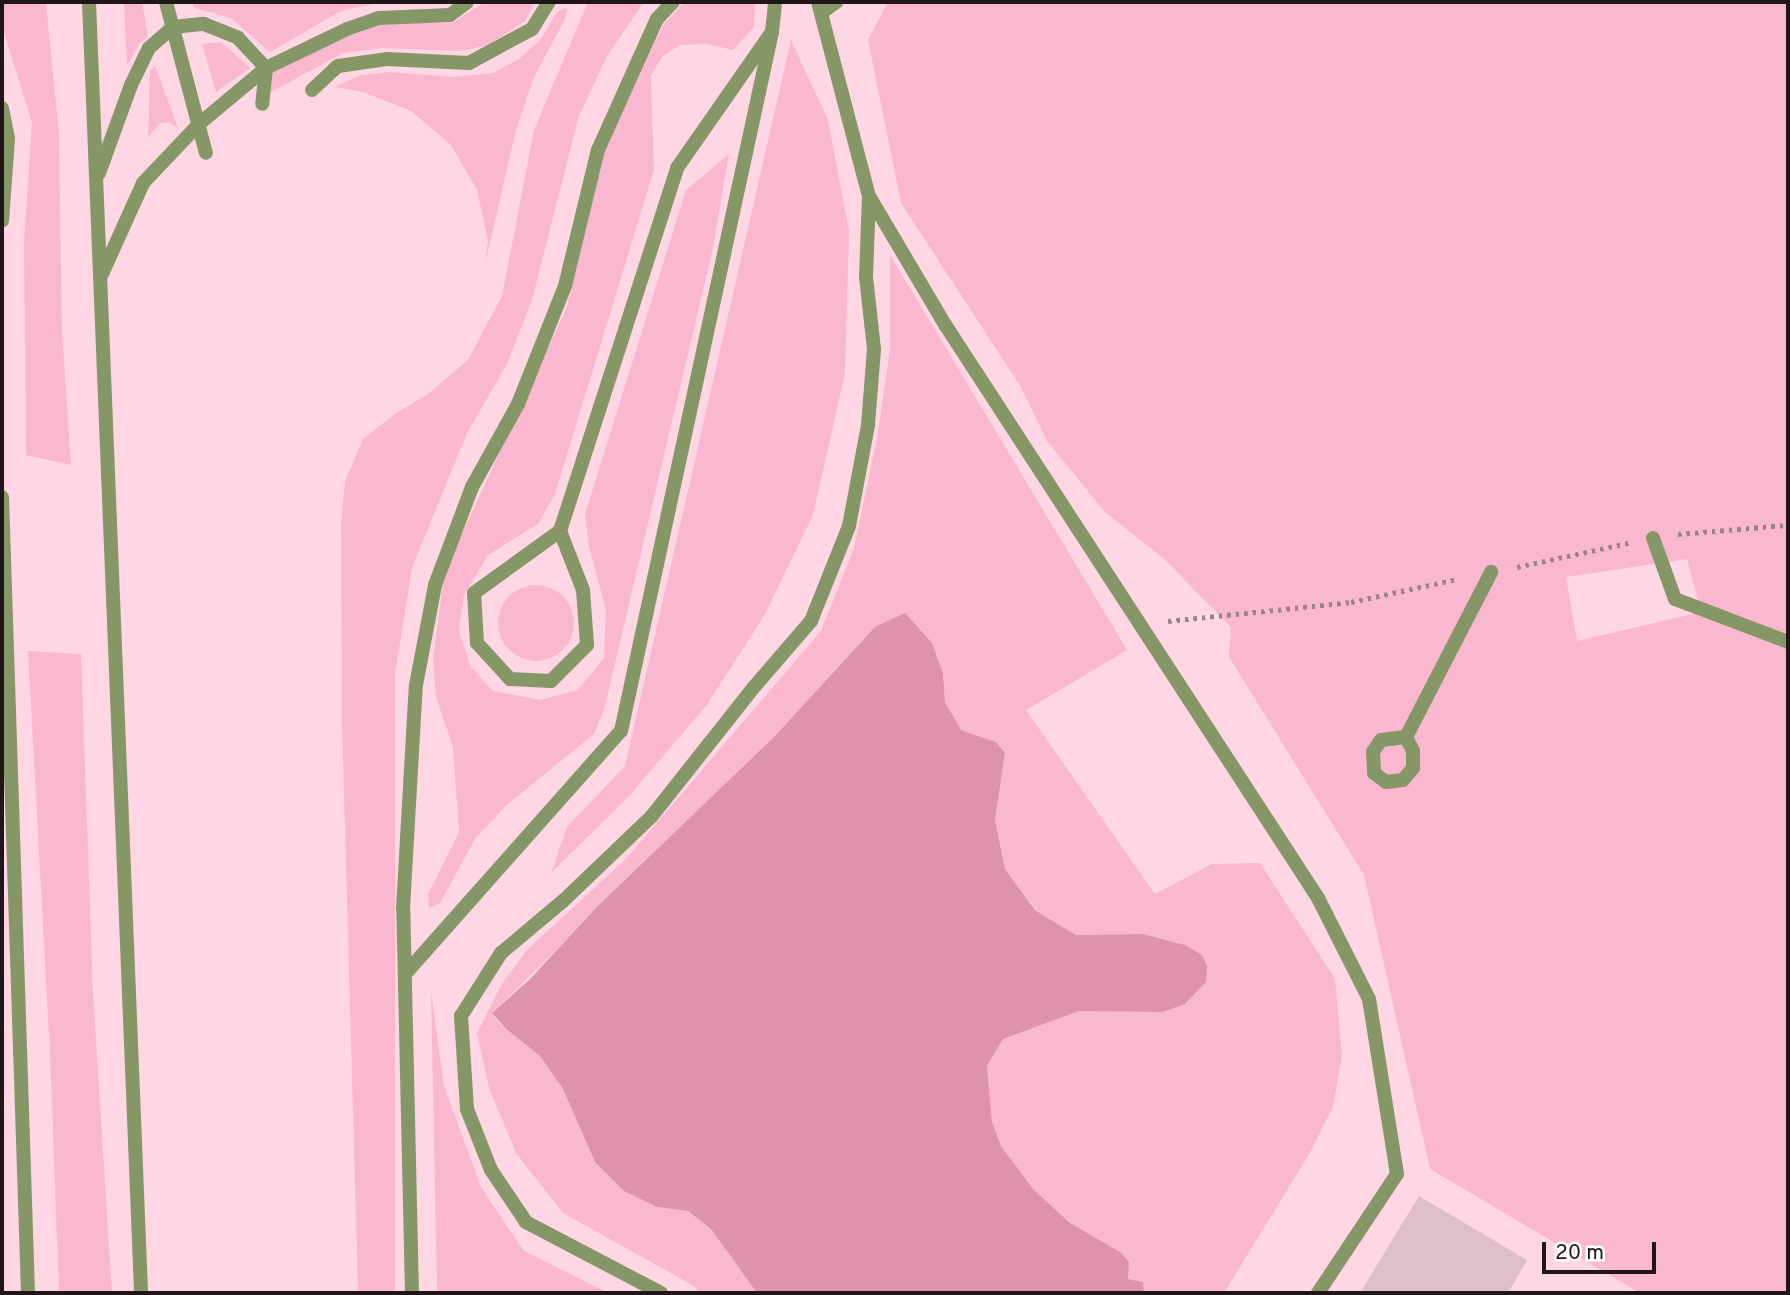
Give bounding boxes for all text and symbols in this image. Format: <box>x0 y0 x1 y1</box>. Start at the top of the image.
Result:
scale bar <box>1545 1228 1659 1272</box>
text: 20 m <box>1555 1240 1604 1267</box>

